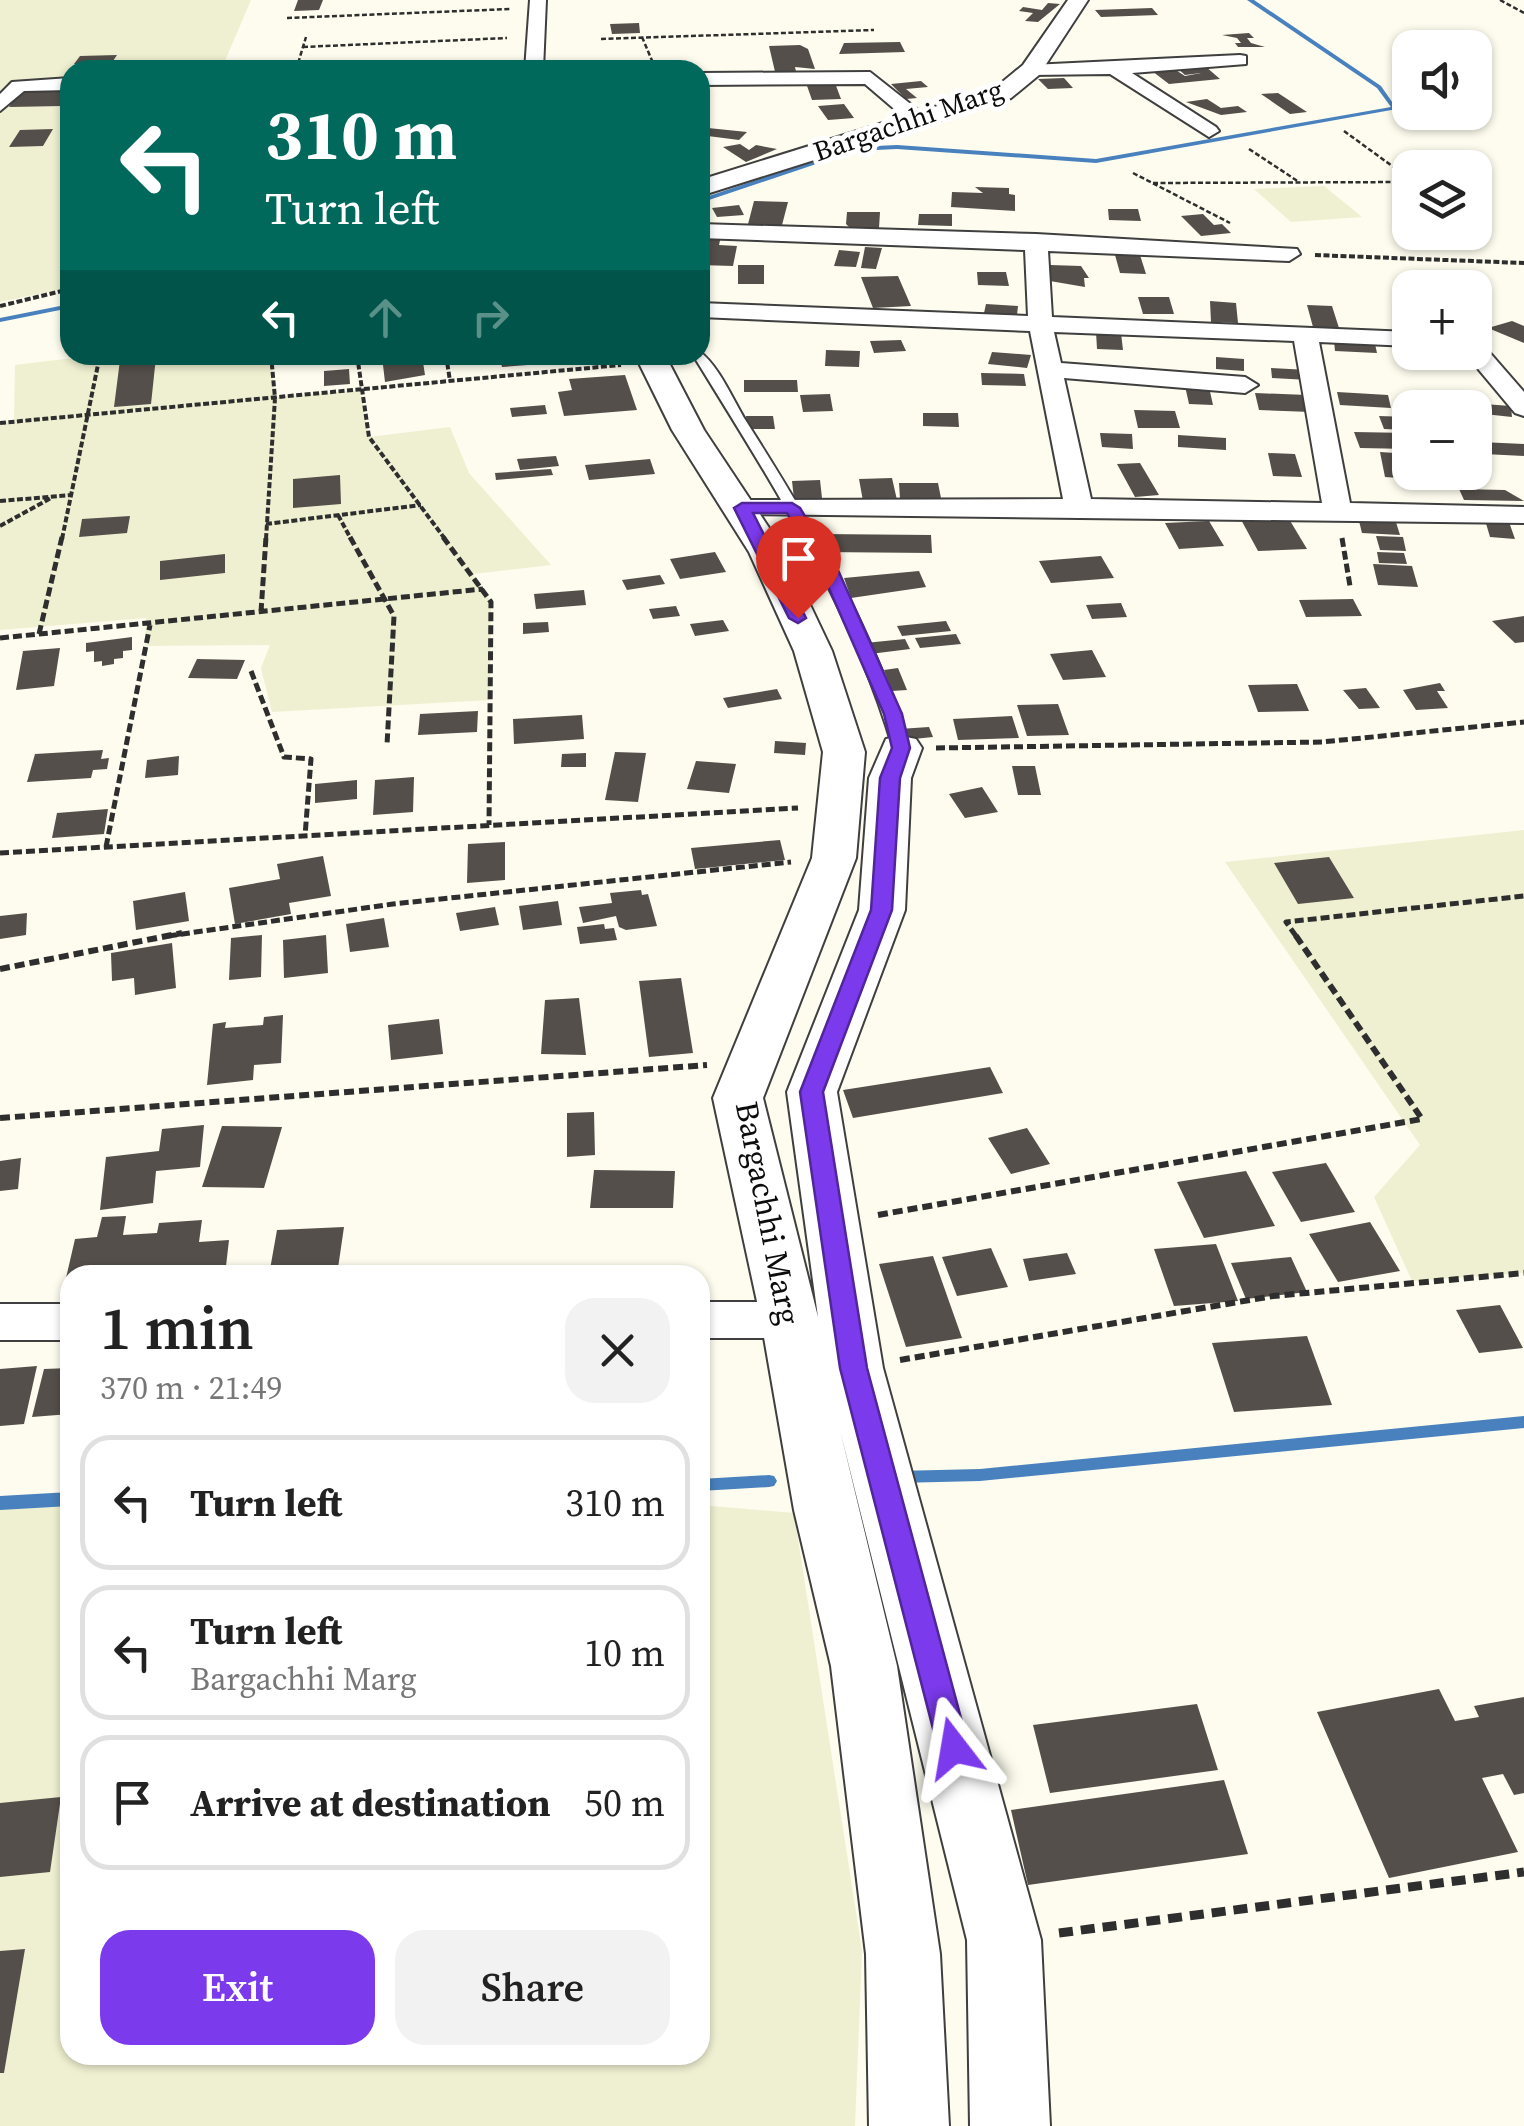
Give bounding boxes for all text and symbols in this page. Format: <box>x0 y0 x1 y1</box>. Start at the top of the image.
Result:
map controls <box>1392 30 1492 490</box>
button: sound <box>1392 30 1492 130</box>
street label: Bargachhi Marg <box>808 70 1008 170</box>
text: 310 m <box>265 86 457 182</box>
icon: left <box>100 100 230 230</box>
button: layers <box>1392 150 1492 250</box>
text: Turn left <box>265 177 439 239</box>
button: + <box>1392 270 1492 370</box>
icon: left <box>253 290 308 345</box>
icon: ahead <box>358 290 413 345</box>
icon: right <box>463 290 518 345</box>
button: − <box>1392 390 1492 490</box>
pin <box>756 516 841 619</box>
icon: arrive <box>771 531 826 586</box>
street label: Bargachhi Marg <box>725 1098 811 1328</box>
text: 1 min <box>100 1287 254 1369</box>
button: close <box>565 1298 670 1403</box>
text: 370 m · 21:49 <box>100 1366 282 1410</box>
icon: left <box>105 1475 160 1530</box>
text: Turn left <box>190 1477 342 1529</box>
text: 310 m <box>565 1477 665 1529</box>
text: Turn left <box>190 1605 342 1657</box>
icon: left <box>105 1625 160 1680</box>
text: 10 m <box>584 1627 665 1679</box>
text: Bargachhi Marg <box>190 1657 417 1701</box>
position arrow <box>902 1696 1006 1800</box>
icon: arrive <box>105 1775 160 1830</box>
text: Arrive at destination <box>190 1777 551 1829</box>
text: 50 m <box>584 1777 665 1829</box>
button: Exit <box>100 1930 375 2045</box>
button: Share <box>395 1930 670 2045</box>

